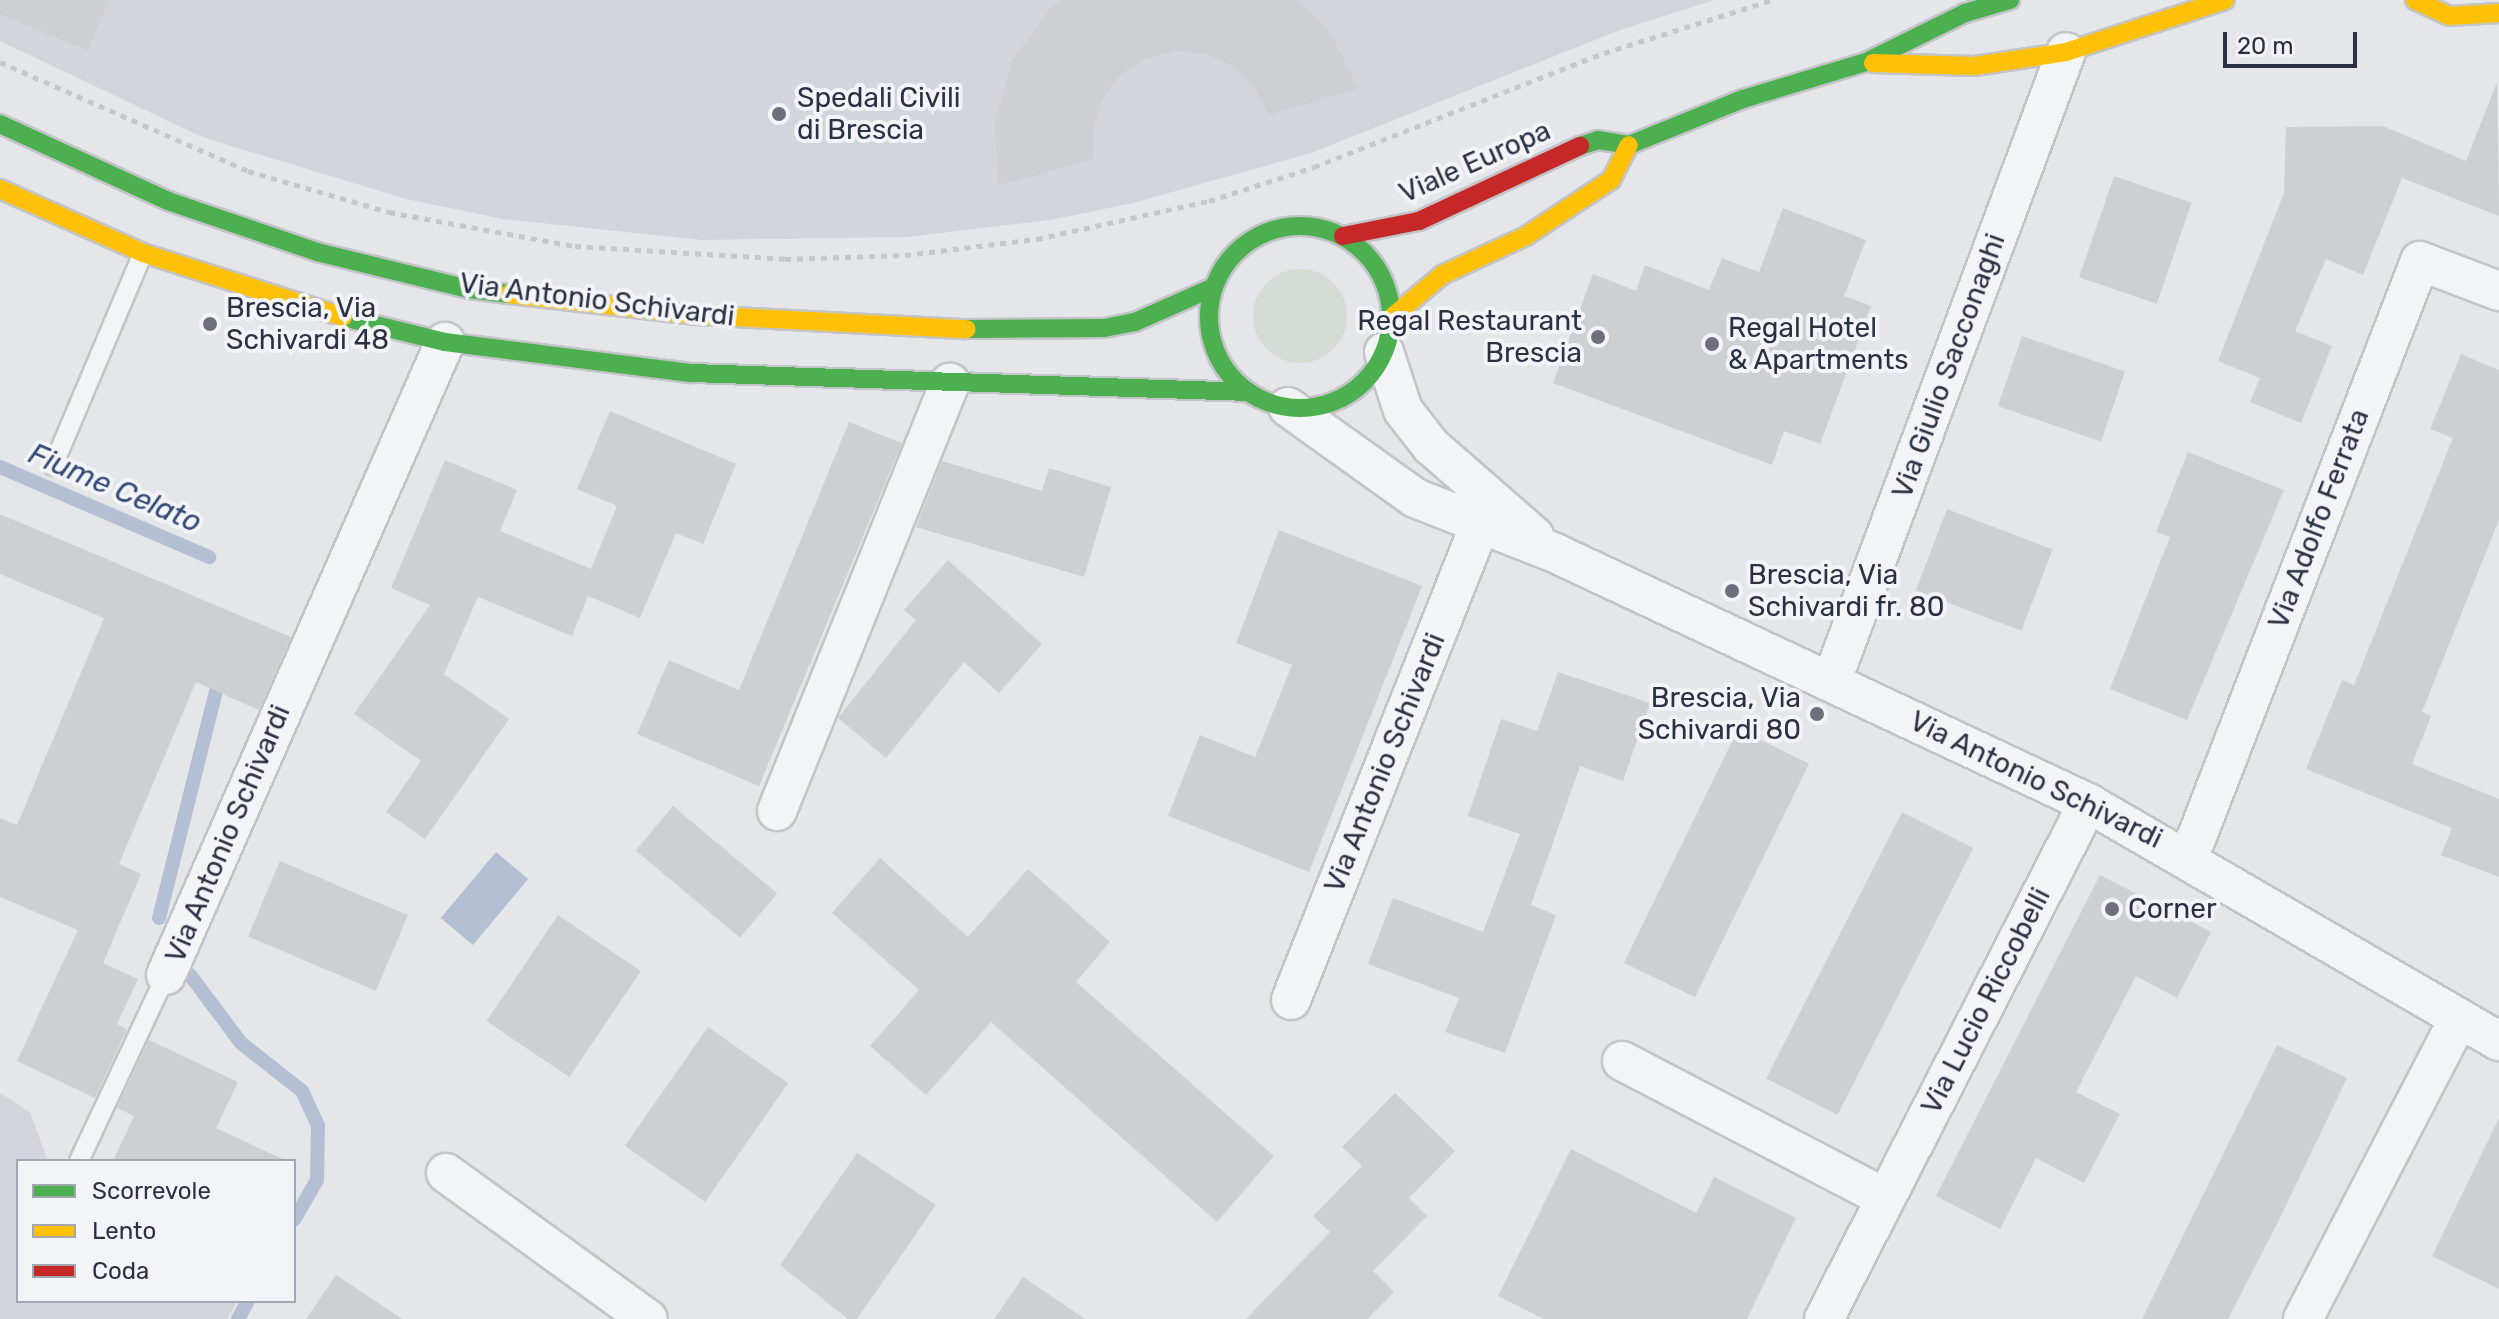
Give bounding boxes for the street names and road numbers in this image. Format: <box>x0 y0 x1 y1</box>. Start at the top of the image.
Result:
street label: Viale Europa <box>1394 114 1556 210</box>
street label: Via Giulio Sacconaghi <box>1885 229 2013 503</box>
street label: Via Antonio Schivardi <box>457 266 737 334</box>
street label: Via Adolfo Ferrata <box>2261 404 2377 634</box>
street label: Via Antonio Schivardi <box>1317 628 1453 898</box>
street label: Via Antonio Schivardi <box>158 700 298 968</box>
street label: Via Antonio Schivardi <box>1904 704 2168 856</box>
street label: Via Lucio Riccobelli <box>1914 882 2058 1120</box>

